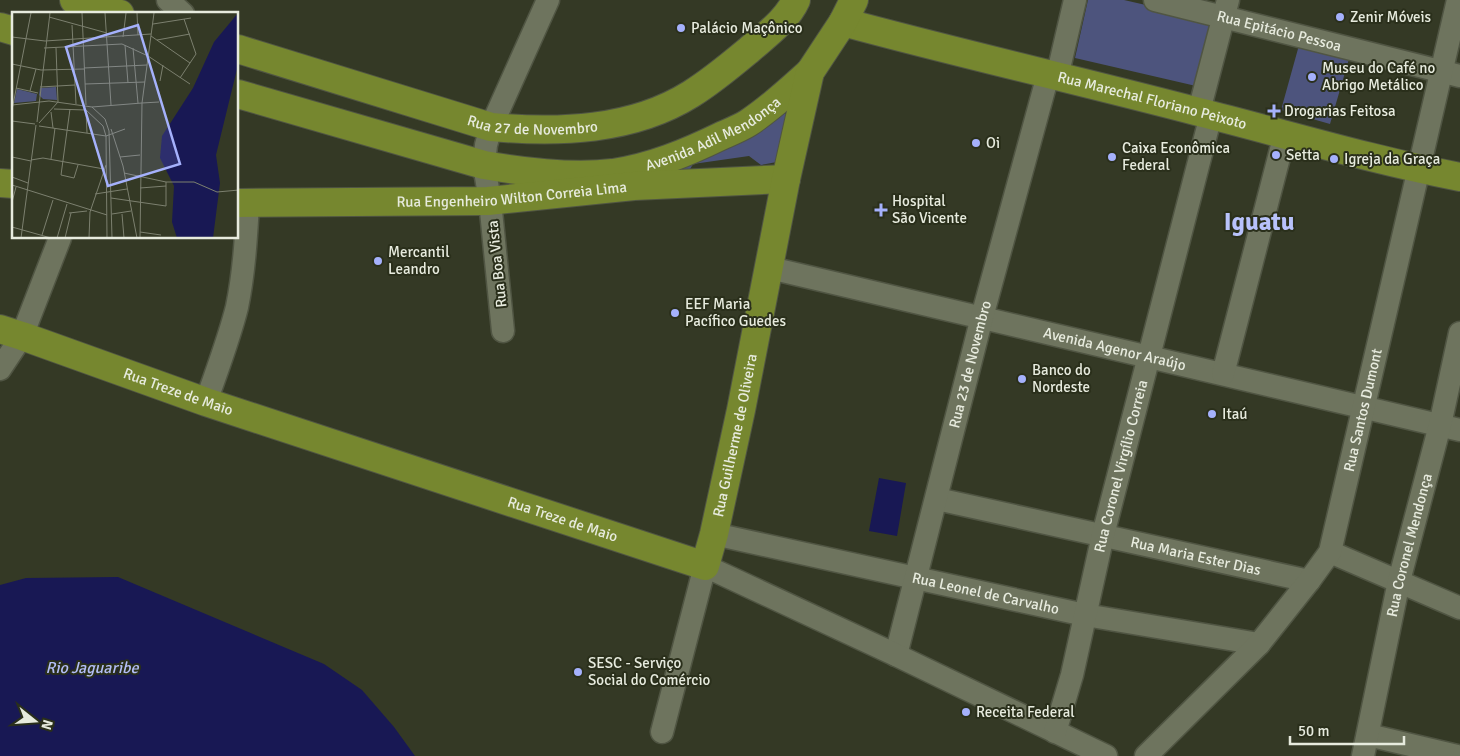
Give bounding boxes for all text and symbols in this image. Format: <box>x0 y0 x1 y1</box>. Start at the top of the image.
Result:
street label: Rua Epitácio Pessoa <box>1215 7 1343 55</box>
place label: Zenir Móveis <box>1350 8 1432 26</box>
marker: Zenir Móveis <box>1334 11 1346 23</box>
inset map <box>12 12 239 239</box>
place label: Palácio Maçônico <box>691 19 803 37</box>
marker: Palácio Maçônico <box>675 22 687 34</box>
place label: Museu do Café no Abrigo Metálico <box>1322 59 1435 94</box>
street label: Rua Marechal Floriano Peixoto <box>1056 68 1249 133</box>
marker: Museu do Café no Abrigo Metálico <box>1306 71 1318 83</box>
street label: Avenida Adil Mendonça <box>643 93 784 175</box>
place label: Drogarias Feitosa <box>1284 102 1396 120</box>
marker: Drogarias Feitosa <box>1268 105 1280 117</box>
street label: Rua 27 de Novembro <box>465 111 599 139</box>
place label: Oi <box>986 134 1000 152</box>
marker: Oi <box>970 137 982 149</box>
place label: Caixa Econômica Federal <box>1122 139 1230 174</box>
place label: Setta <box>1286 146 1320 164</box>
marker: Setta <box>1270 149 1282 161</box>
place label: Igreja da Graça <box>1344 150 1440 168</box>
marker: Caixa Econômica Federal <box>1106 151 1118 163</box>
marker: Igreja da Graça <box>1328 153 1340 165</box>
street label: Rua Engenheiro Wilton Correia Lima <box>396 178 628 211</box>
place label: Hospital São Vicente <box>892 192 967 227</box>
marker: Hospital São Vicente <box>874 203 888 217</box>
district label: Iguatu <box>1224 206 1294 237</box>
street label: Rua Boa Vista <box>483 219 511 309</box>
place label: Mercantil Leandro <box>388 243 450 278</box>
marker: Mercantil Leandro <box>372 255 384 267</box>
place label: EEF Maria Pacífico Guedes <box>685 295 787 330</box>
street label: Rua 23 de Novembro <box>945 298 995 430</box>
marker: EEF Maria Pacífico Guedes <box>669 307 681 319</box>
street label: Avenida Agenor Araújo <box>1042 323 1188 374</box>
street label: Rua Santos Dumont <box>1340 347 1386 473</box>
street label: Rua Guilherme de Oliveira <box>709 352 761 519</box>
place label: Banco do Nordeste <box>1032 361 1091 396</box>
street label: Rua Treze de Maio <box>121 364 236 419</box>
marker: Banco do Nordeste <box>1016 373 1028 385</box>
street label: Rua Coronel Virgílio Correia <box>1090 378 1152 554</box>
place label: Itaú <box>1222 405 1247 423</box>
marker: Itaú <box>1206 408 1218 420</box>
street label: Rua Coronel Mendonça <box>1383 471 1436 619</box>
street label: Rua Treze de Maio <box>505 493 620 546</box>
street label: Rua Maria Ester Dias <box>1129 533 1263 579</box>
street label: Rua Leonel de Carvalho <box>910 568 1061 618</box>
place label: SESC - Serviço Social do Comércio <box>588 654 711 689</box>
water label: Rio Jaguaribe <box>46 658 139 678</box>
marker: SESC - Serviço Social do Comércio <box>572 666 584 678</box>
north arrow <box>10 696 60 746</box>
place label: Receita Federal <box>976 703 1075 721</box>
marker: Receita Federal <box>960 706 972 718</box>
scale bar <box>1290 714 1404 746</box>
text: N <box>37 718 57 732</box>
text: 50 m <box>1298 722 1329 740</box>

